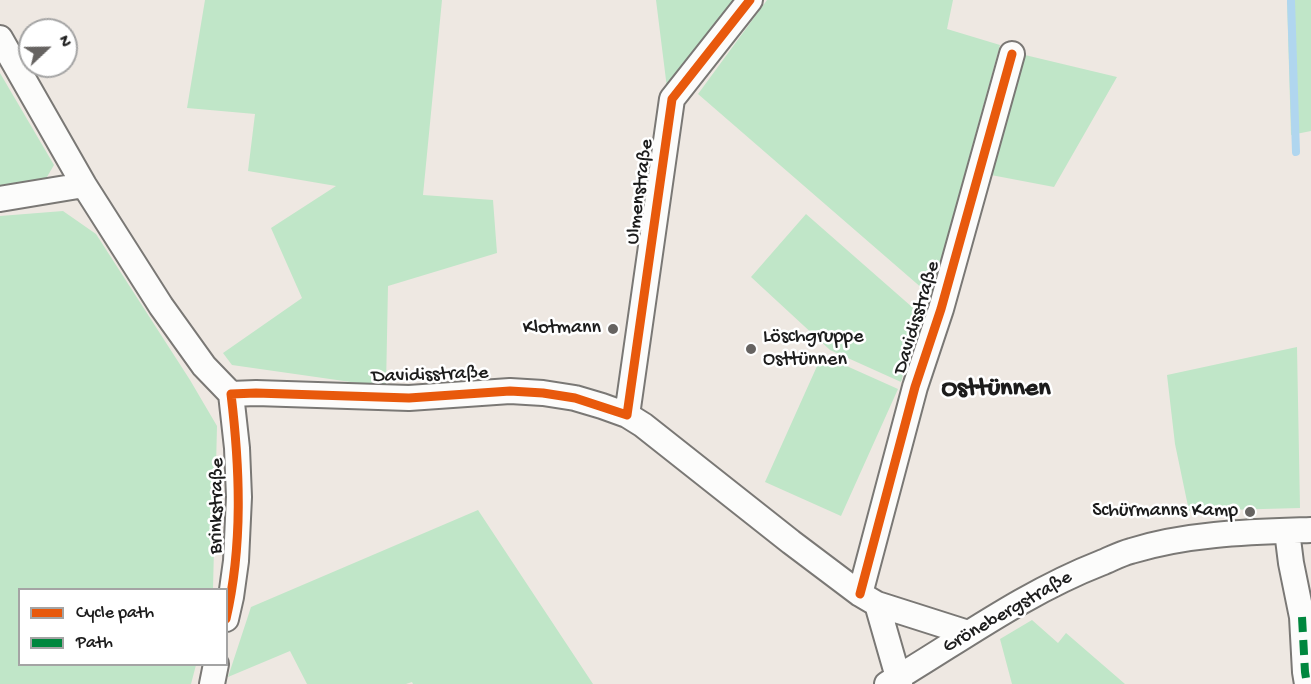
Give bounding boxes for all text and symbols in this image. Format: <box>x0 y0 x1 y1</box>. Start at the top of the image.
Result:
north arrow <box>18 18 78 78</box>
text: N <box>53 33 74 50</box>
street label: Ulmenstraße <box>622 138 660 246</box>
street label: Davidisstraße <box>889 259 947 377</box>
place label: Klotmann <box>523 317 601 341</box>
marker: Klotmann <box>606 322 620 336</box>
place label: Löschgruppe Osttünnen <box>763 326 863 373</box>
marker: Löschgruppe Osttünnen <box>744 342 758 356</box>
street label: Davidisstraße <box>371 362 489 390</box>
district label: Osttünnen <box>941 374 1051 406</box>
street label: Brinkstraße <box>205 458 231 554</box>
place label: Schürmanns Kamp <box>1092 500 1238 524</box>
marker: Schürmanns Kamp <box>1243 505 1257 519</box>
street label: Grönebergstraße <box>939 566 1077 660</box>
legend <box>18 588 228 666</box>
text: Cycle path <box>76 603 154 624</box>
text: Path <box>76 633 113 654</box>

